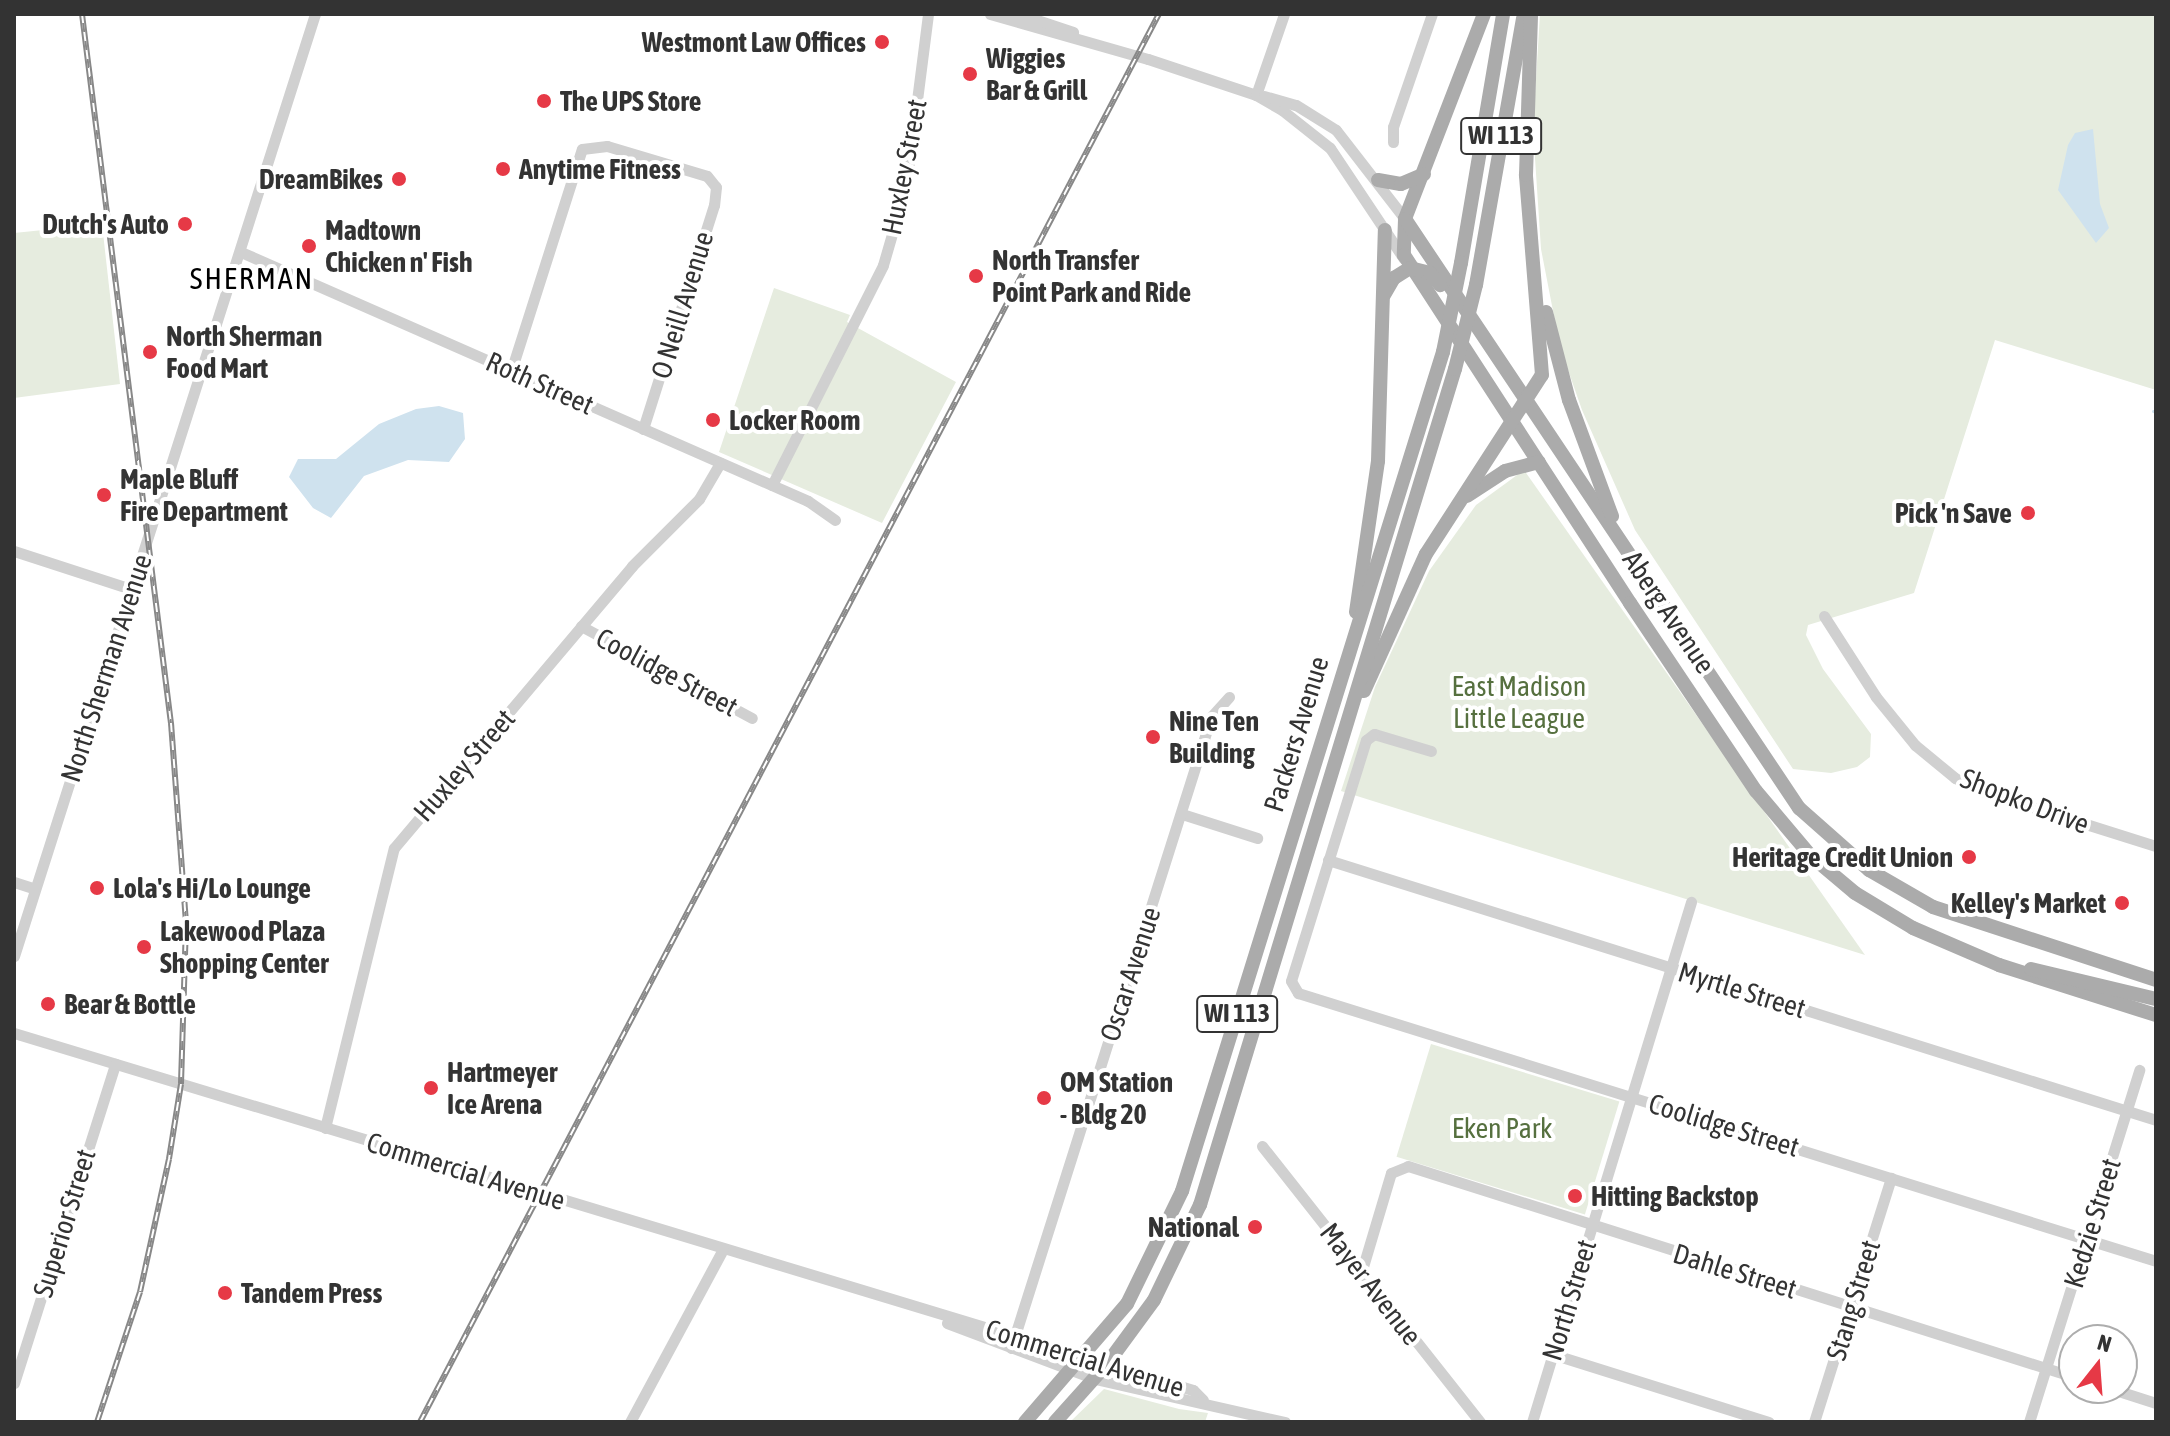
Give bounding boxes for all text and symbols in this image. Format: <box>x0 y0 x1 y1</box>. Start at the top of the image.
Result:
place label: Westmont Law Offices <box>642 25 866 59</box>
marker: Westmont Law Offices <box>873 33 891 51</box>
place label: Wiggies Bar & Grill <box>986 41 1087 107</box>
marker: Wiggies Bar & Grill <box>961 65 979 83</box>
place label: The UPS Store <box>560 84 701 118</box>
marker: The UPS Store <box>535 92 553 110</box>
street label: Huxley Street <box>874 96 934 238</box>
road number: WI 113 <box>1459 114 1543 158</box>
place label: Anytime Fitness <box>519 152 681 186</box>
marker: Anytime Fitness <box>494 160 512 178</box>
place label: DreamBikes <box>259 162 383 196</box>
marker: DreamBikes <box>390 170 408 188</box>
place label: Dutch's Auto <box>42 207 169 241</box>
place label: Madtown Chicken n' Fish <box>325 213 473 279</box>
marker: Dutch's Auto <box>176 215 194 233</box>
street label: O Neill Avenue <box>644 227 720 383</box>
marker: Madtown Chicken n' Fish <box>300 237 318 255</box>
place label: North Transfer Point Park and Ride <box>992 243 1191 309</box>
district label: SHERMAN <box>190 260 314 296</box>
marker: North Transfer Point Park and Ride <box>967 267 985 285</box>
place label: North Sherman Food Mart <box>166 319 322 385</box>
marker: North Sherman Food Mart <box>141 343 159 361</box>
street label: Roth Street <box>481 344 599 422</box>
place label: Locker Room <box>729 403 860 437</box>
marker: Locker Room <box>704 411 722 429</box>
place label: Maple Bluff Fire Department <box>120 462 288 528</box>
marker: Maple Bluff Fire Department <box>95 486 113 504</box>
place label: Pick 'n Save <box>1895 496 2012 530</box>
marker: Pick 'n Save <box>2019 504 2037 522</box>
street label: Aberg Avenue <box>1616 544 1722 680</box>
street label: North Sherman Avenue <box>53 550 159 786</box>
street label: Coolidge Street <box>590 621 744 723</box>
street label: Packers Avenue <box>1256 652 1336 816</box>
park label: East Madison Little League <box>1452 669 1586 735</box>
street label: Huxley Street <box>406 702 522 828</box>
place label: Nine Ten Building <box>1169 704 1259 770</box>
marker: Nine Ten Building <box>1144 728 1162 746</box>
street label: Shopko Drive <box>1956 761 2094 841</box>
place label: Heritage Credit Union <box>1732 840 1953 874</box>
marker: Heritage Credit Union <box>1960 848 1978 866</box>
place label: Lola's Hi/Lo Lounge <box>113 871 311 905</box>
marker: Lola's Hi/Lo Lounge <box>88 879 106 897</box>
place label: Kelley's Market <box>1951 886 2106 920</box>
marker: Kelley's Market <box>2113 894 2131 912</box>
street label: Oscar Avenue <box>1093 903 1167 1045</box>
place label: Lakewood Plaza Shopping Center <box>160 914 329 980</box>
marker: Lakewood Plaza Shopping Center <box>135 938 153 956</box>
street label: Myrtle Street <box>1674 955 1810 1025</box>
place label: Bear & Bottle <box>64 987 196 1021</box>
road number: WI 113 <box>1195 992 1279 1036</box>
marker: Bear & Bottle <box>39 995 57 1013</box>
place label: Hartmeyer Ice Arena <box>447 1055 557 1121</box>
place label: OM Station - Bldg 20 <box>1060 1065 1173 1131</box>
marker: Hartmeyer Ice Arena <box>422 1079 440 1097</box>
street label: Coolidge Street <box>1645 1086 1803 1164</box>
marker: OM Station - Bldg 20 <box>1035 1089 1053 1107</box>
park label: Eken Park <box>1452 1111 1552 1145</box>
street label: Commercial Avenue <box>363 1125 569 1217</box>
street label: Superior Street <box>26 1145 102 1301</box>
street label: Kedzie Street <box>2056 1154 2128 1292</box>
place label: Hitting Backstop <box>1591 1179 1759 1213</box>
marker: Hitting Backstop <box>1566 1187 1584 1205</box>
place label: National <box>1148 1210 1239 1244</box>
street label: Mayer Avenue <box>1313 1216 1429 1352</box>
marker: National <box>1246 1218 1264 1236</box>
street label: North Street <box>1535 1236 1603 1364</box>
street label: Dahle Street <box>1669 1236 1801 1306</box>
street label: Stang Street <box>1819 1236 1887 1364</box>
place label: Tandem Press <box>241 1276 382 1310</box>
marker: Tandem Press <box>216 1284 234 1302</box>
street label: Commercial Avenue <box>982 1312 1188 1404</box>
north arrow <box>2058 1324 2138 1404</box>
text: N <box>2094 1329 2114 1357</box>

